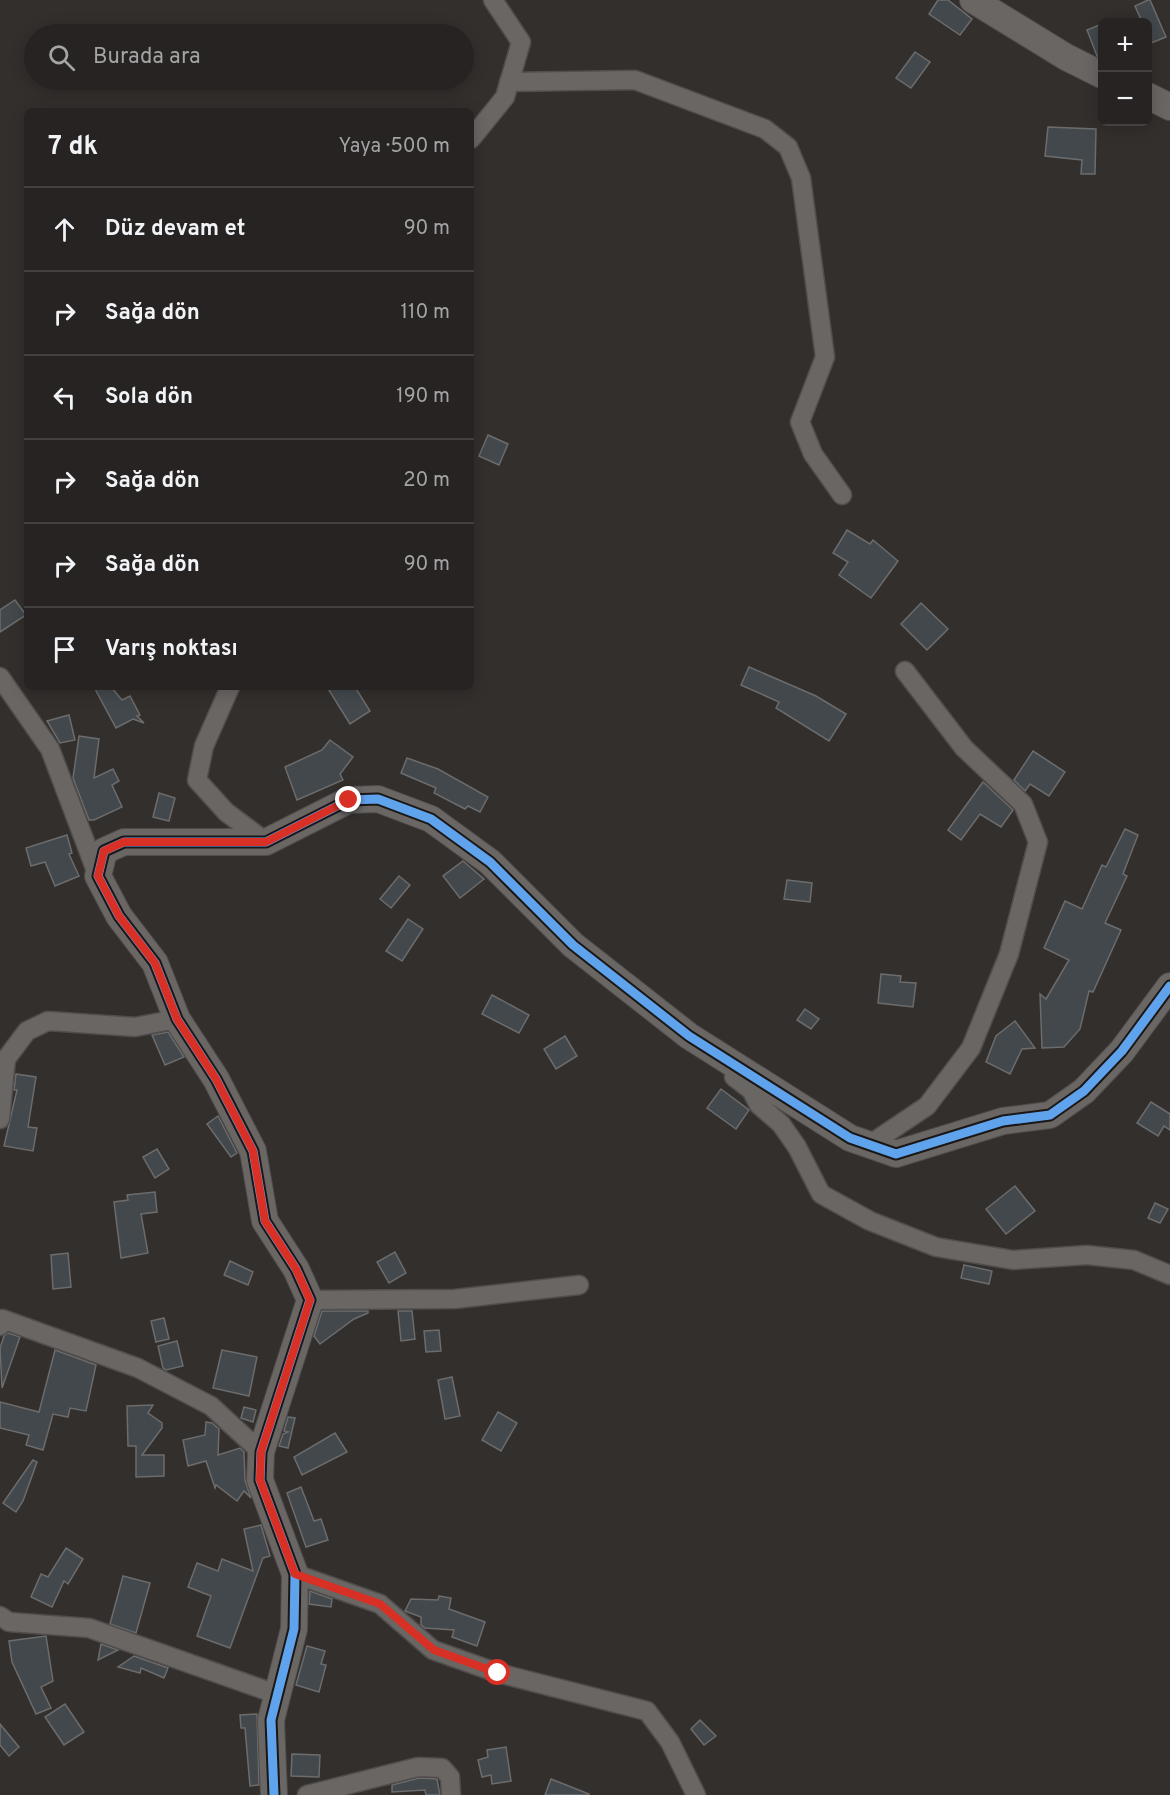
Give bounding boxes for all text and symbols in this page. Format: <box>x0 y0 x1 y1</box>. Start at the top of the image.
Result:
map controls <box>1098 18 1152 126</box>
button: + <box>1098 18 1152 72</box>
search box <box>24 24 474 90</box>
icon: search <box>45 41 78 74</box>
text: Burada ara <box>93 44 201 71</box>
button: − <box>1098 72 1152 126</box>
text: 7 dk <box>48 131 98 164</box>
text: Yaya · 500 m <box>338 134 450 160</box>
icon: ahead <box>48 213 81 246</box>
text: Düz devam et <box>105 216 245 243</box>
text: 90 m <box>404 216 450 242</box>
icon: right <box>48 297 81 330</box>
text: Sağa dön <box>105 300 200 327</box>
text: 110 m <box>401 300 450 326</box>
icon: left <box>48 381 81 414</box>
text: Sola dön <box>105 384 193 411</box>
text: 190 m <box>396 384 450 410</box>
icon: right <box>48 465 81 498</box>
text: Sağa dön <box>105 468 200 495</box>
text: 20 m <box>403 468 450 494</box>
icon: right <box>48 549 81 582</box>
text: Sağa dön <box>105 552 200 579</box>
text: 90 m <box>404 552 450 578</box>
icon: arrive <box>48 633 81 666</box>
text: Varış noktası <box>105 636 238 663</box>
route end <box>335 786 361 812</box>
route start <box>484 1659 510 1685</box>

